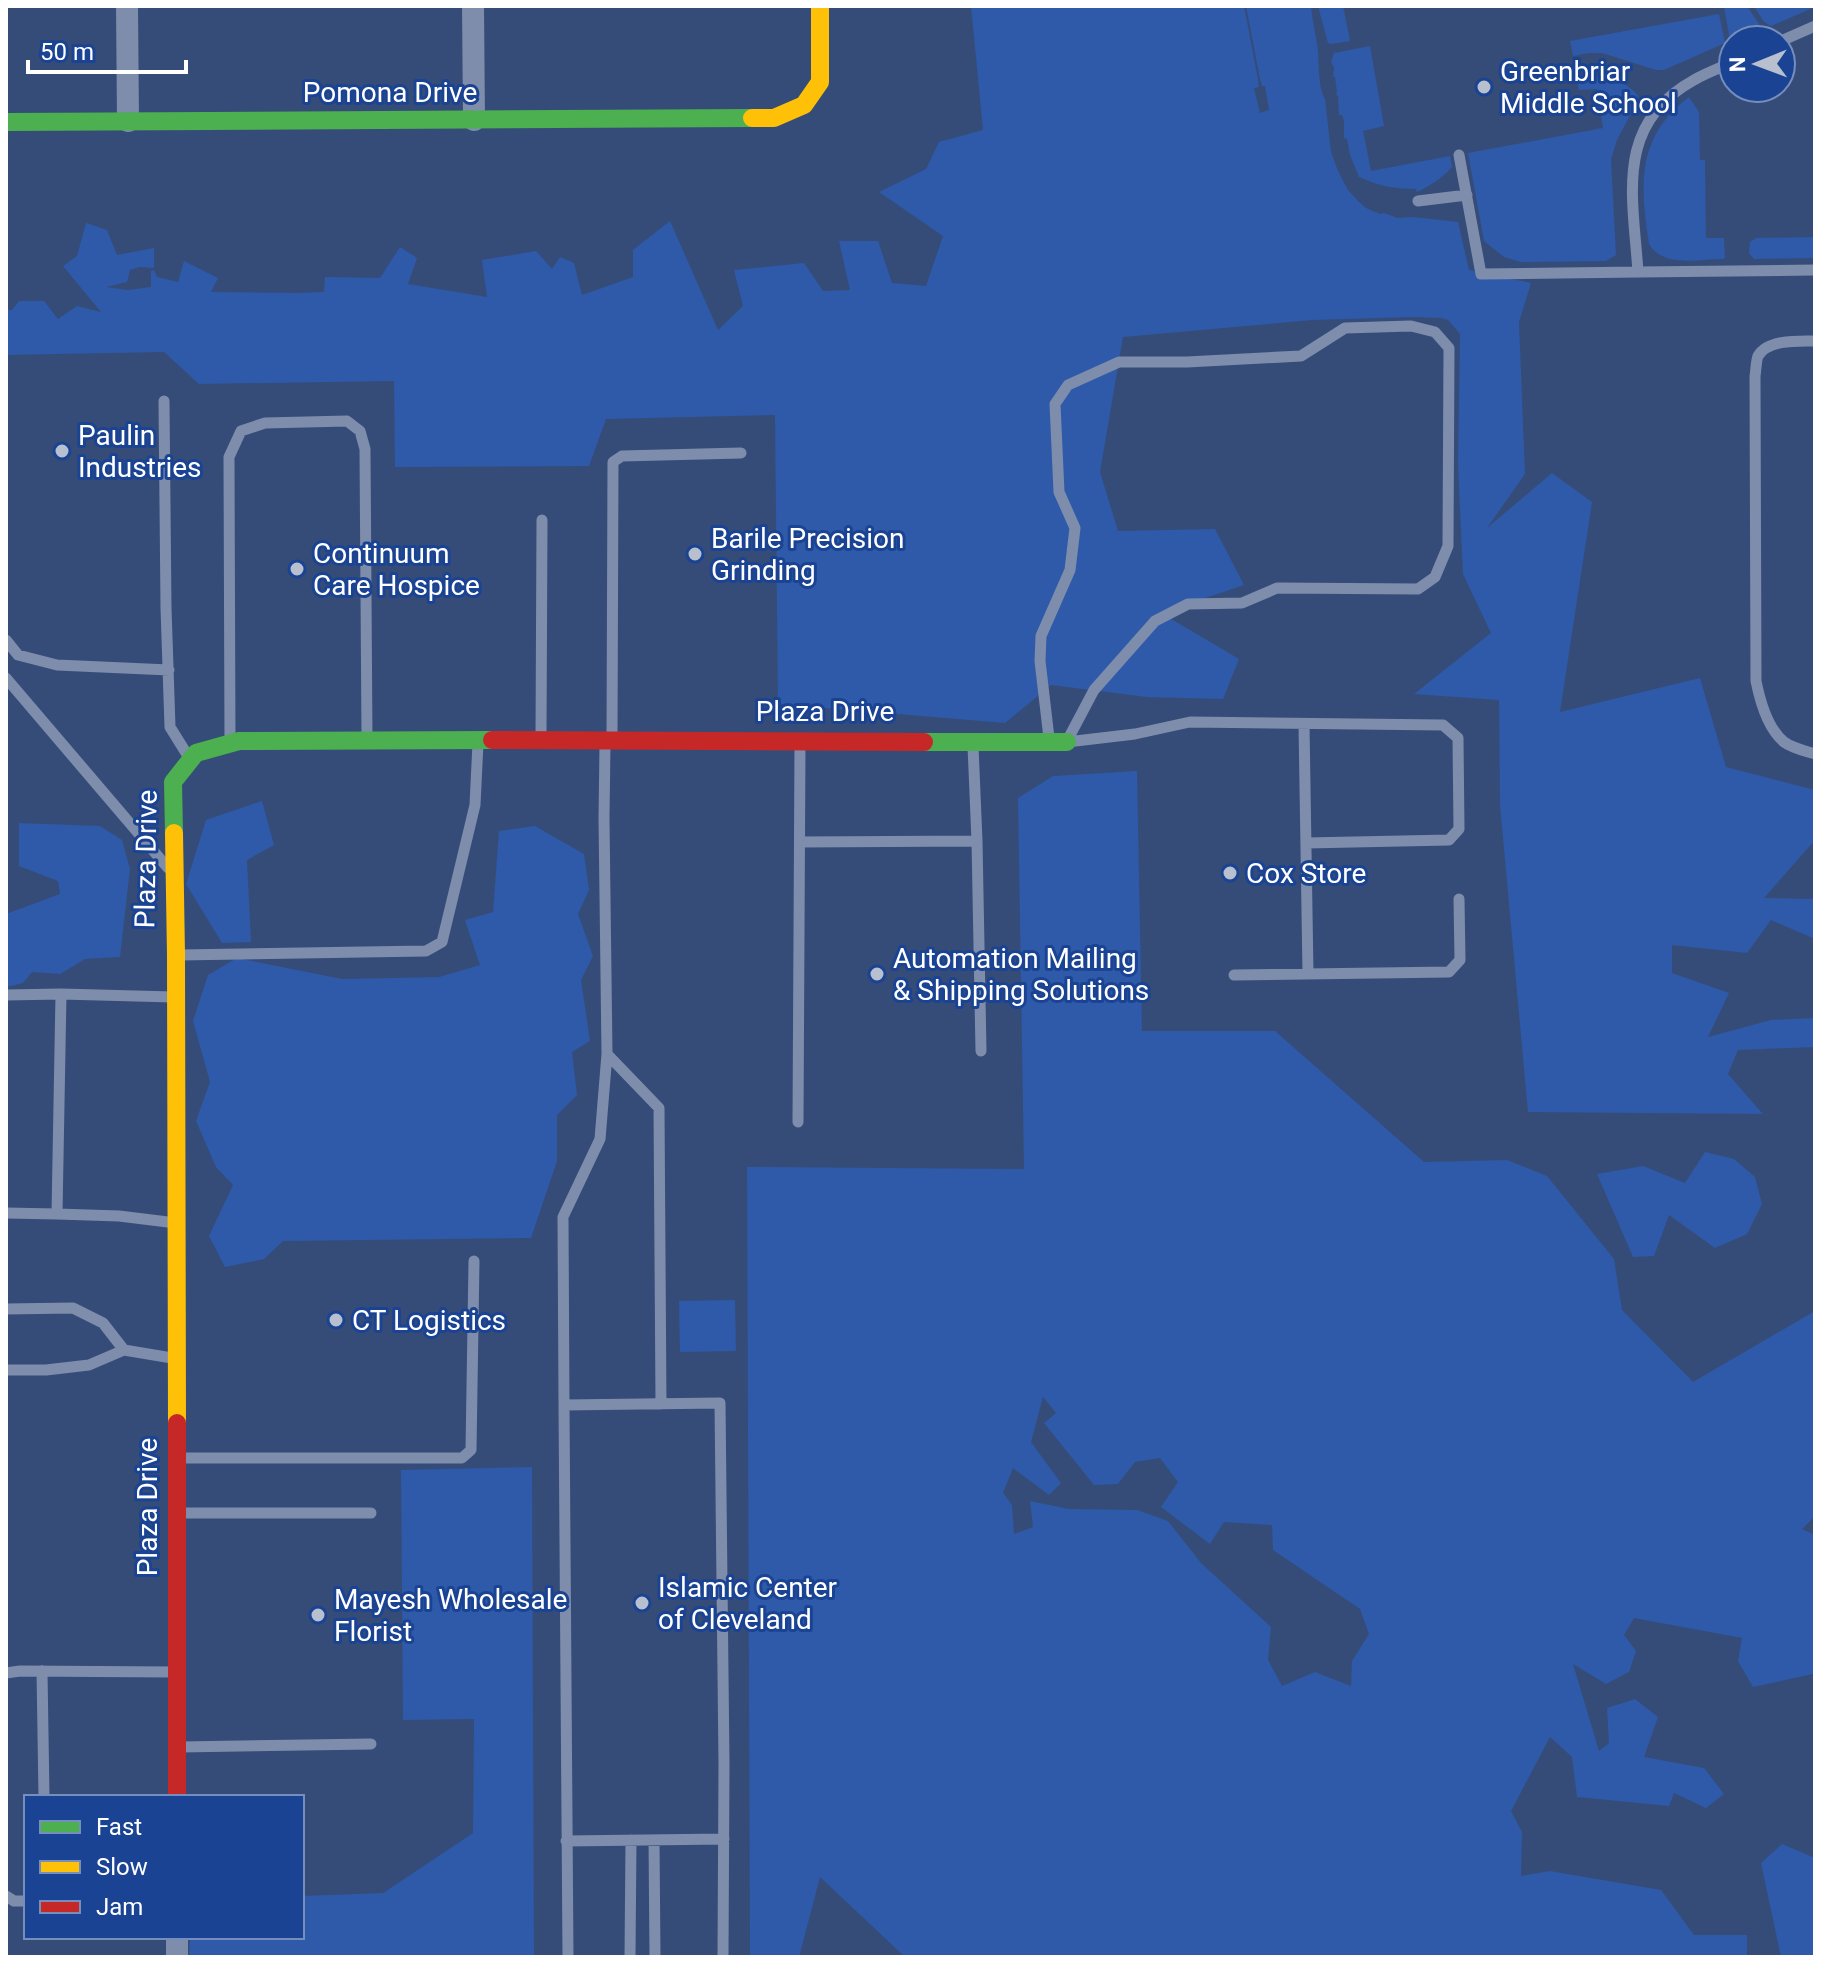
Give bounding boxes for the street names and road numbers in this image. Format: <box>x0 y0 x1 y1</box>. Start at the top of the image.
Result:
street label: Pomona Drive <box>303 76 477 109</box>
street label: Plaza Drive <box>756 695 894 728</box>
street label: Plaza Drive <box>128 789 164 929</box>
street label: Plaza Drive <box>131 1438 164 1576</box>

